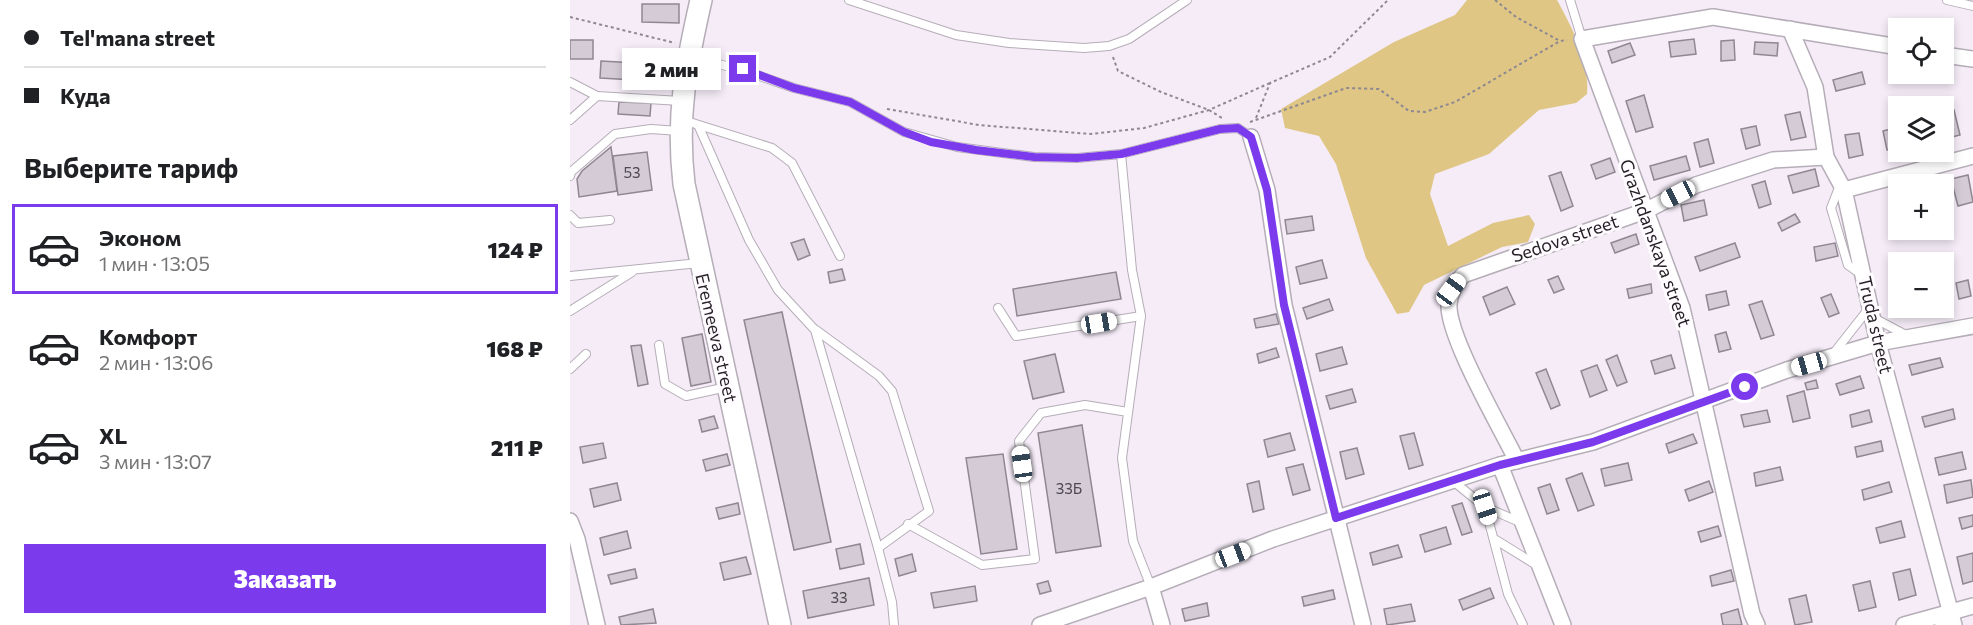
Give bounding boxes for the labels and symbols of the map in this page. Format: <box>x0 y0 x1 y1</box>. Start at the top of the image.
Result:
callout: 2 мин <box>623 48 722 90</box>
route end <box>729 55 756 82</box>
street label: Grazhdanskaya street <box>1615 156 1697 329</box>
house number: 53 <box>623 163 641 181</box>
car <box>1658 178 1698 210</box>
street label: Sedova street <box>1508 210 1621 267</box>
car <box>1433 270 1469 310</box>
street label: Eremeeva street <box>691 271 743 405</box>
street label: Truda street <box>1854 274 1898 376</box>
car <box>1080 311 1118 335</box>
car <box>1789 350 1829 378</box>
route start <box>1731 373 1758 400</box>
car <box>1011 445 1033 483</box>
house number: 33Б <box>1056 479 1082 497</box>
car <box>1471 487 1499 527</box>
car <box>1213 540 1253 570</box>
house number: 33 <box>830 588 848 606</box>

